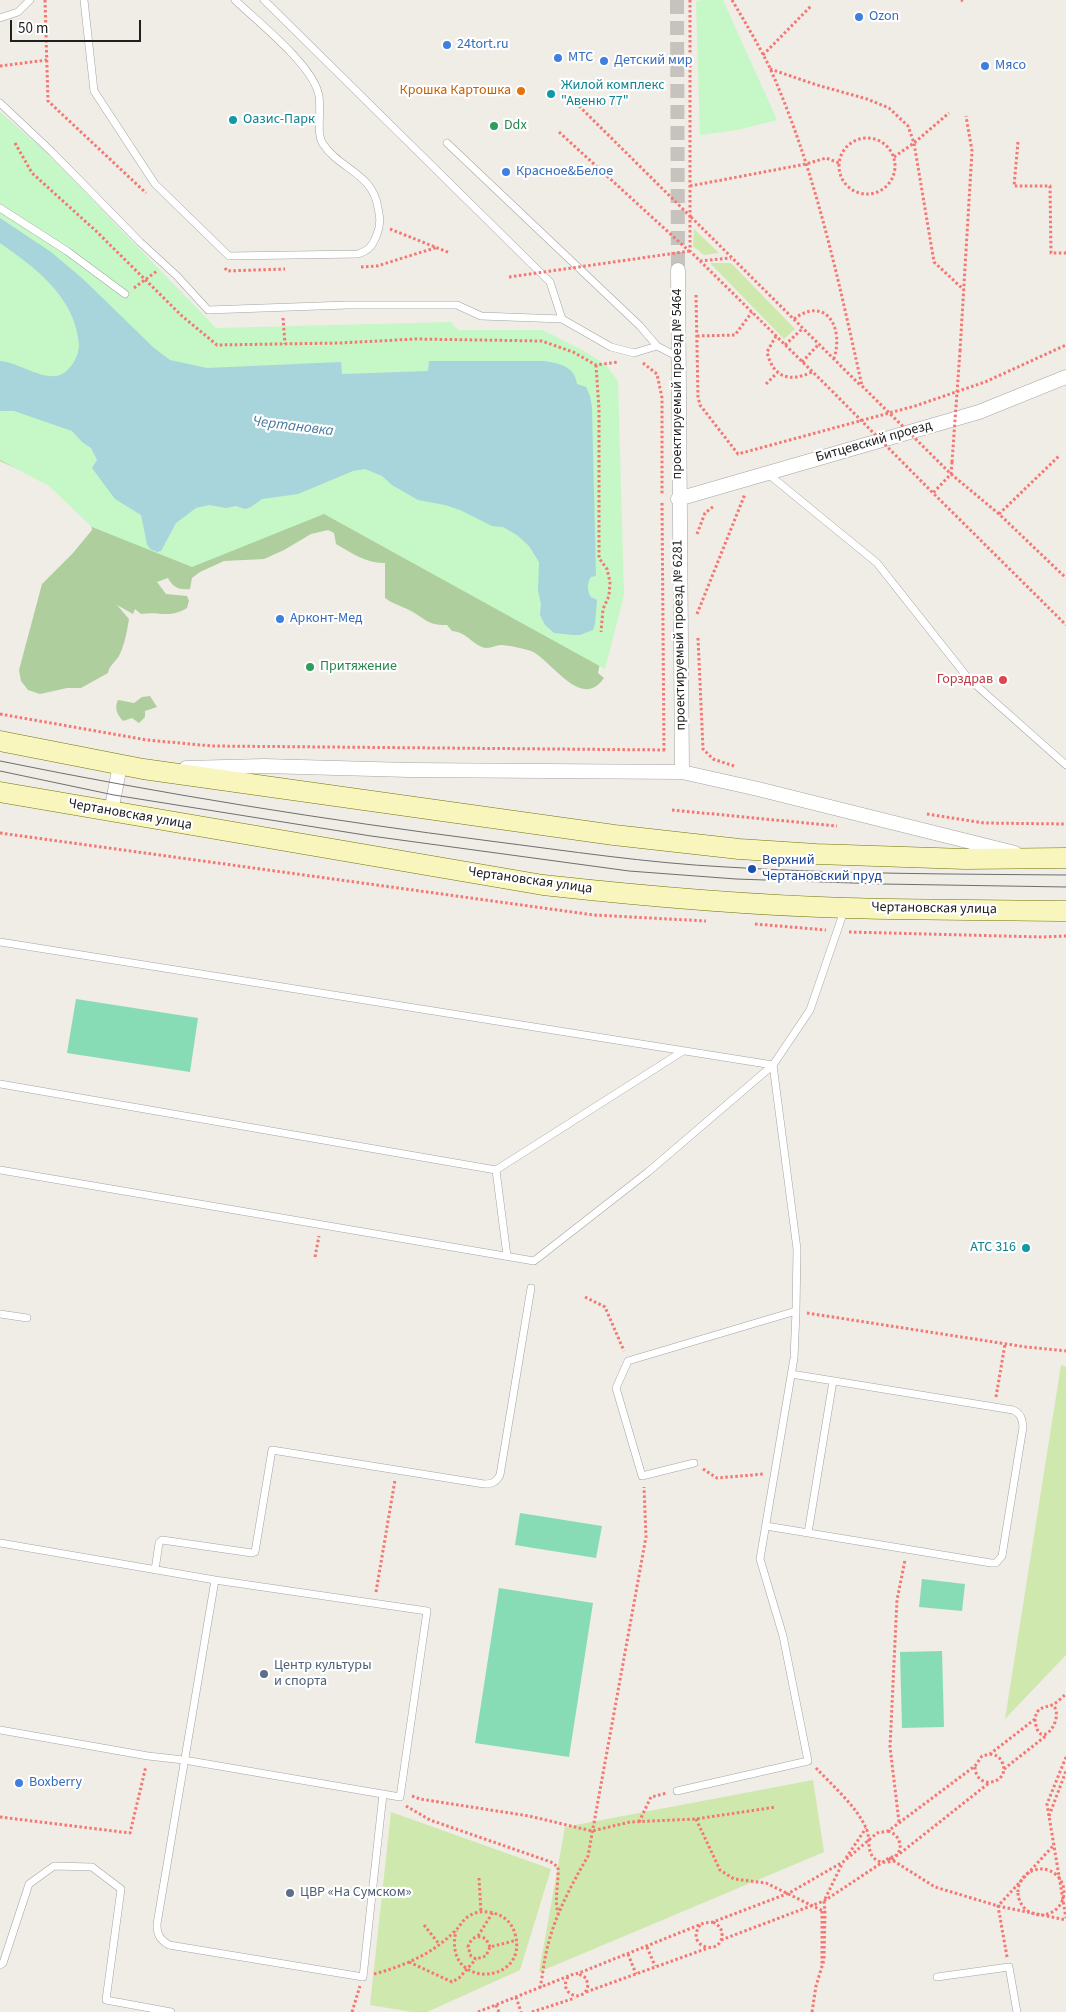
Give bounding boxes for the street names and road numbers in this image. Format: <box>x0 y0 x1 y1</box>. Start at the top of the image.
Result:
street label: проектируемый проезд № 5464 <box>670 288 686 480</box>
street label: Битцевский проезд <box>814 417 934 467</box>
street label: проектируемый проезд № 6281 <box>670 539 690 731</box>
street label: Чертановская улица <box>67 796 193 834</box>
street label: Чертановская улица <box>467 864 593 898</box>
street label: Чертановская улица <box>871 900 997 918</box>

